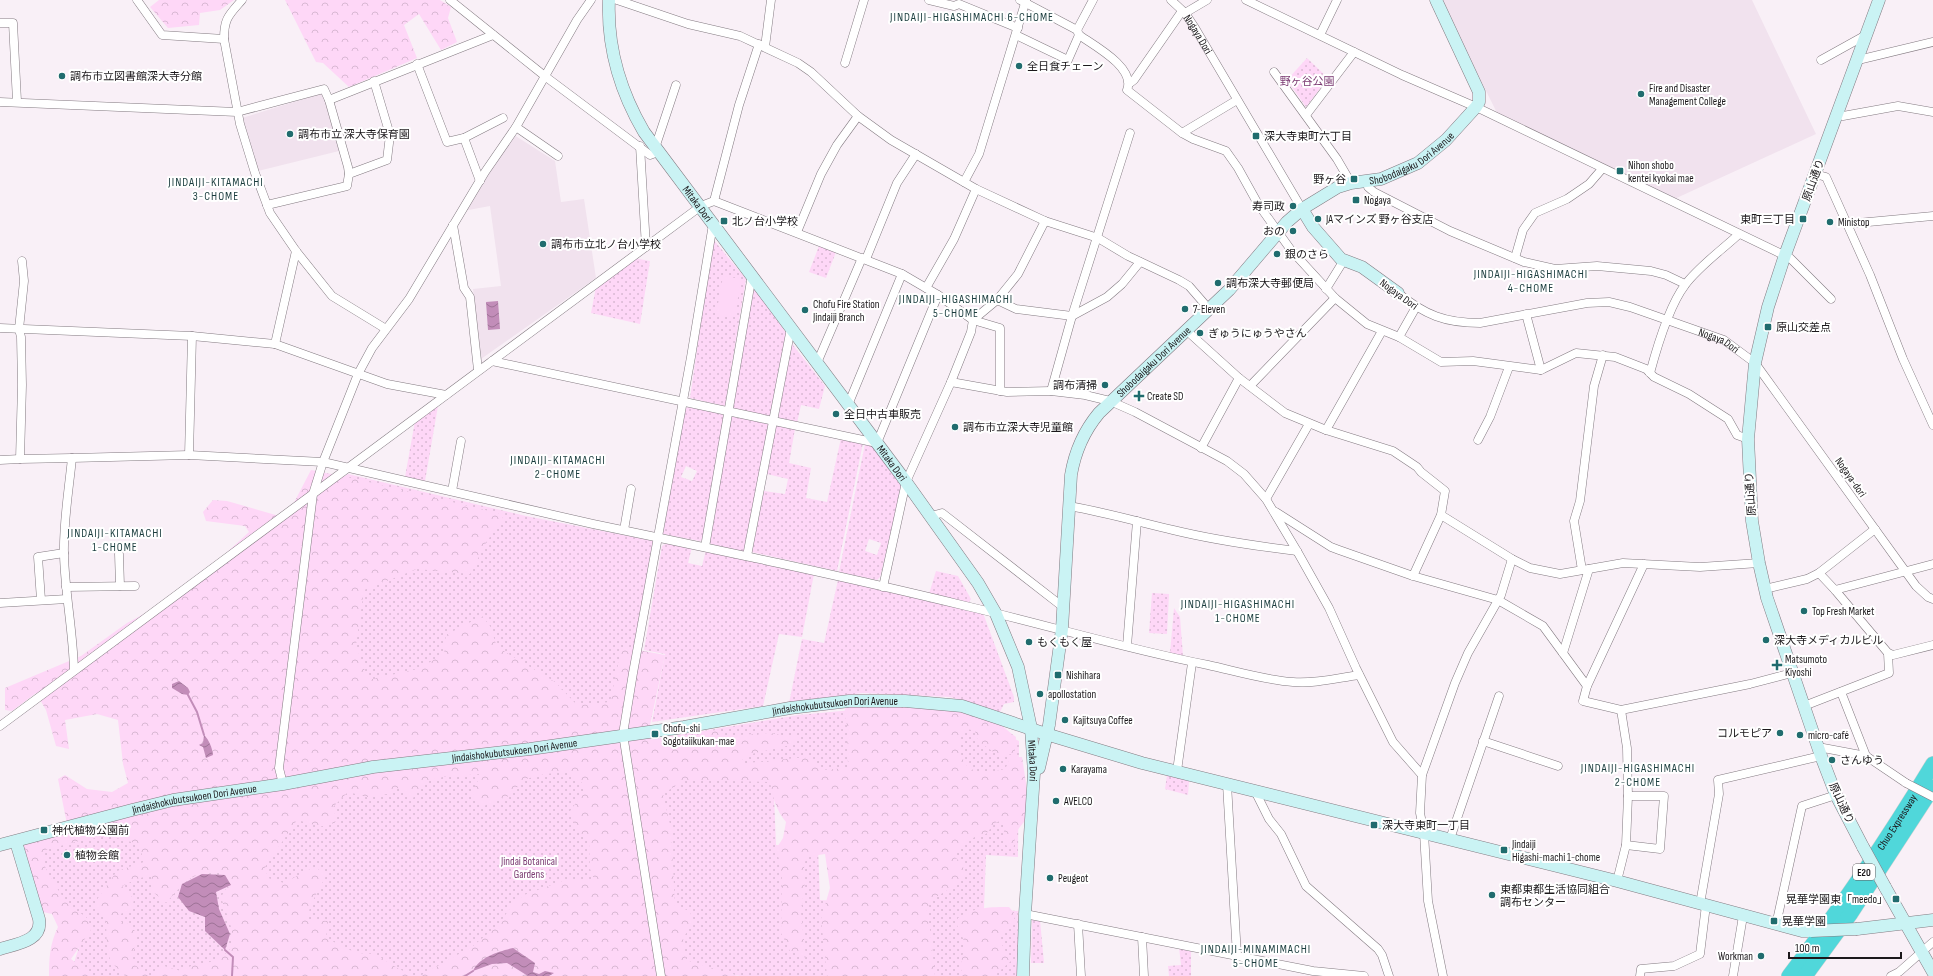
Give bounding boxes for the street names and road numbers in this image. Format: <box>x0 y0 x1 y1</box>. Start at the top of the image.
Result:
street label: Nogaya Dori <box>1181 12 1215 56</box>
street label: Shobodaigaku Dori Avenue <box>1368 130 1457 188</box>
street label: 原山通り <box>1800 157 1827 203</box>
street label: Mitaka Dori <box>680 183 715 224</box>
street label: Nogaya Dori <box>1377 276 1420 313</box>
street label: Shobodaigaku Dori Avenue <box>1114 324 1193 400</box>
street label: Nogaya Dori <box>1697 326 1742 356</box>
street label: Mitaka Dori <box>874 443 909 484</box>
street label: Nogaya-dori <box>1832 455 1869 500</box>
street label: 原山通り <box>1742 472 1759 516</box>
street label: Jindaishokubutsukoen Dori Avenue <box>770 695 898 718</box>
street label: Jindaishokubutsukoen Dori Avenue <box>450 736 578 765</box>
street label: Mitaka Dori <box>1025 739 1040 782</box>
street label: 原山通り <box>1826 781 1857 826</box>
street label: Jindaishokubutsukoen Dori Avenue <box>130 782 258 817</box>
street label: Chuo Expressway <box>1874 791 1920 853</box>
road number: E20 <box>1853 864 1875 880</box>

